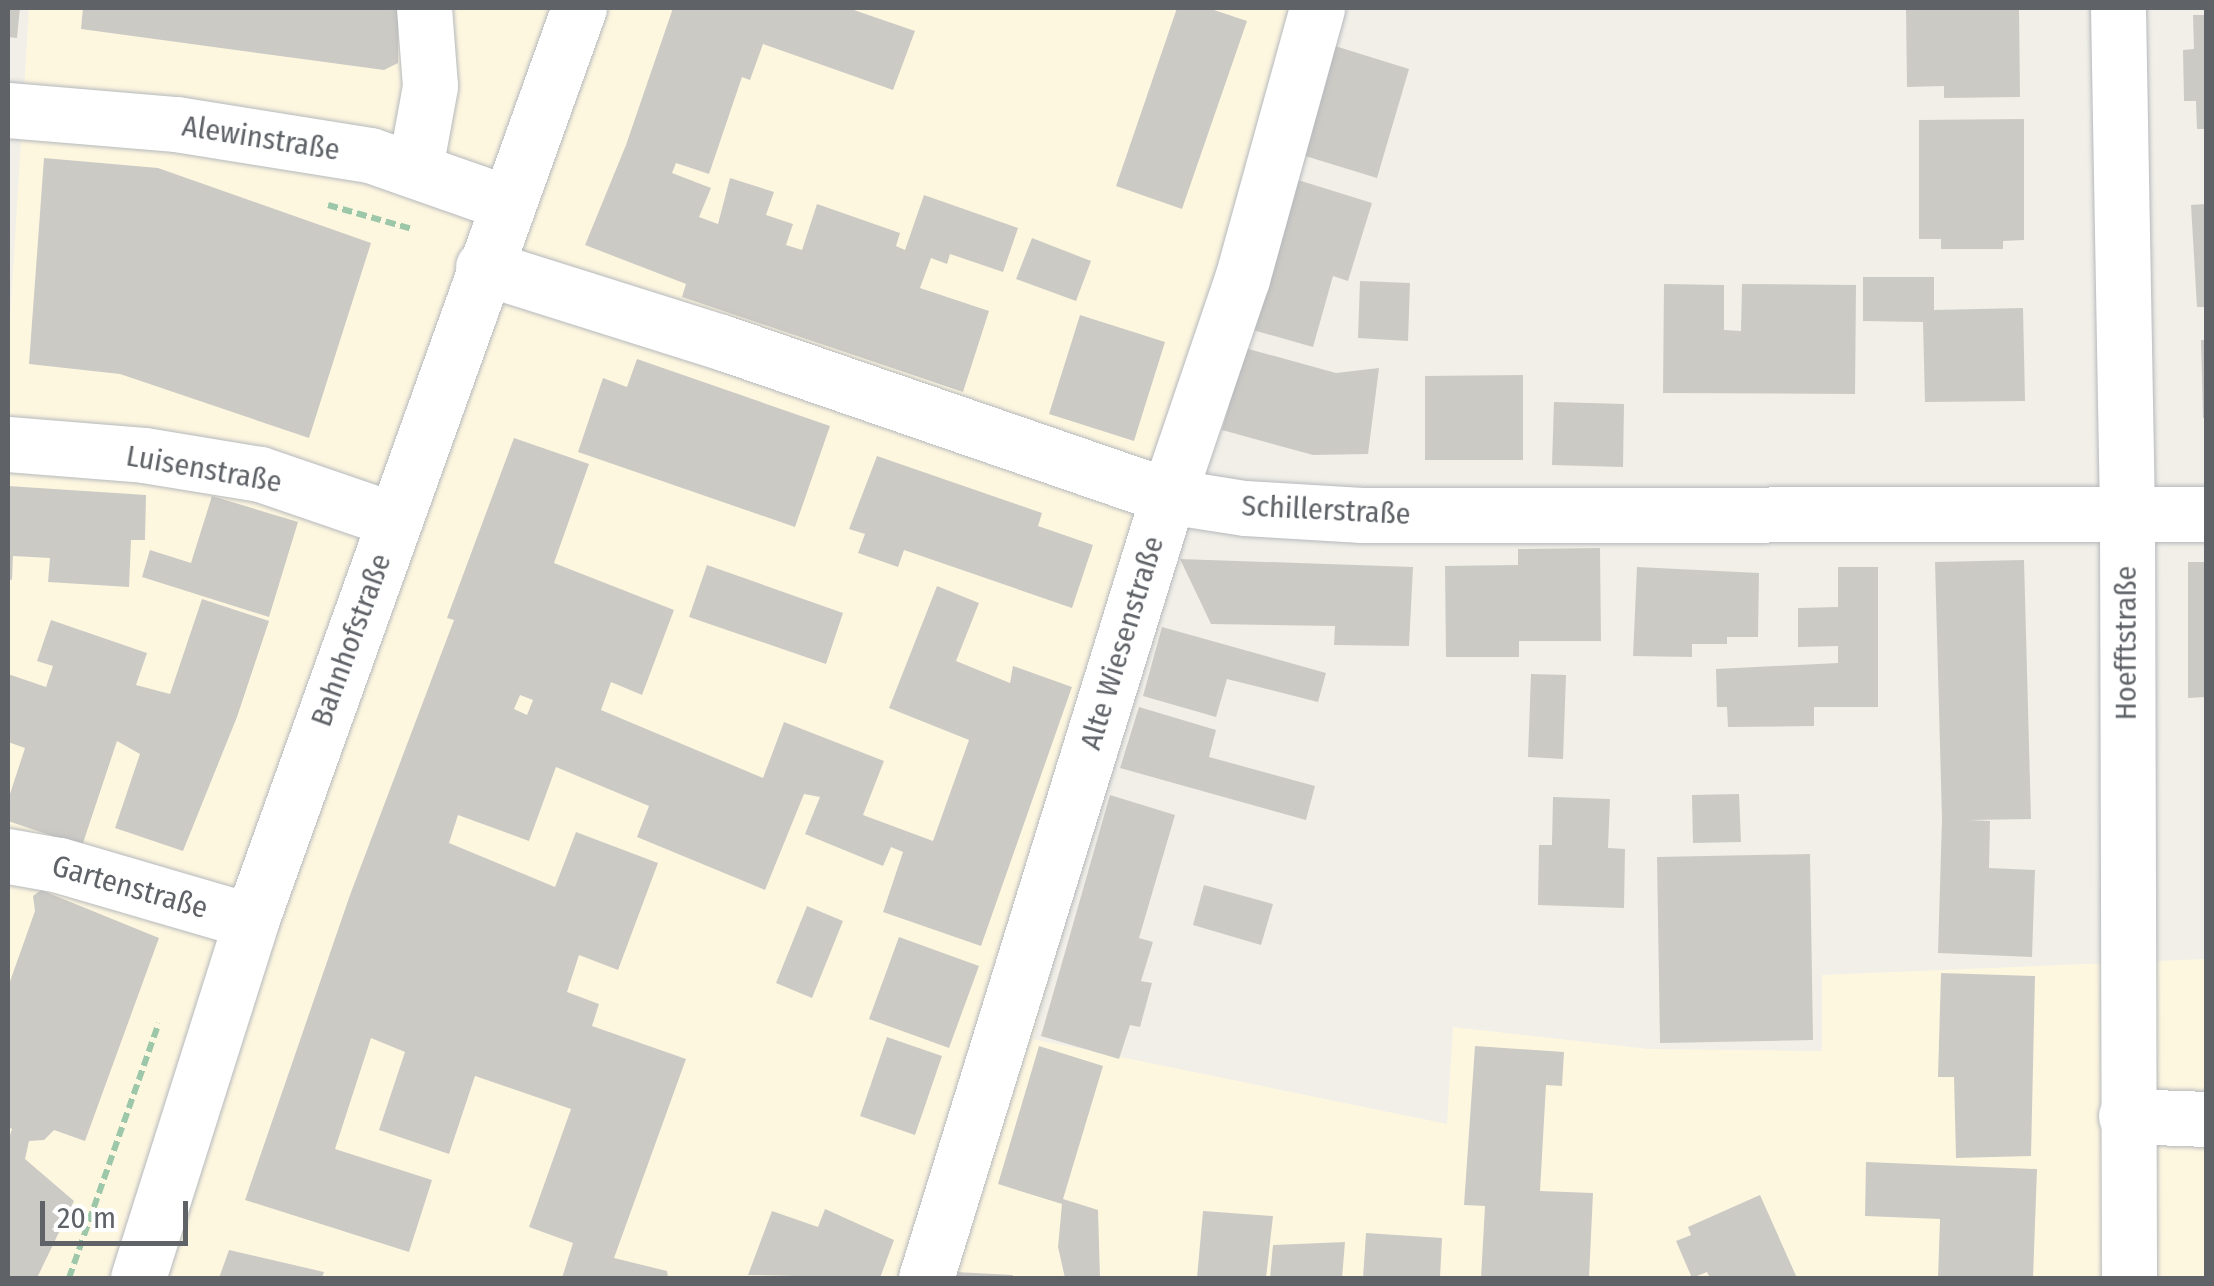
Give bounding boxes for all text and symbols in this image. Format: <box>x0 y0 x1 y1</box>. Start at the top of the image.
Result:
street label: Alewinstraße <box>180 108 342 168</box>
street label: Luisenstraße <box>123 438 285 500</box>
street label: Schillerstraße <box>1240 488 1412 532</box>
street label: Alte Wiesenstraße <box>1072 532 1172 754</box>
street label: Bahnhofstraße <box>303 549 399 731</box>
street label: Hoefftstraße <box>2108 566 2144 720</box>
street label: Gartenstraße <box>48 848 212 926</box>
scale bar <box>45 1181 192 1243</box>
text: 20 m <box>57 1200 116 1236</box>

